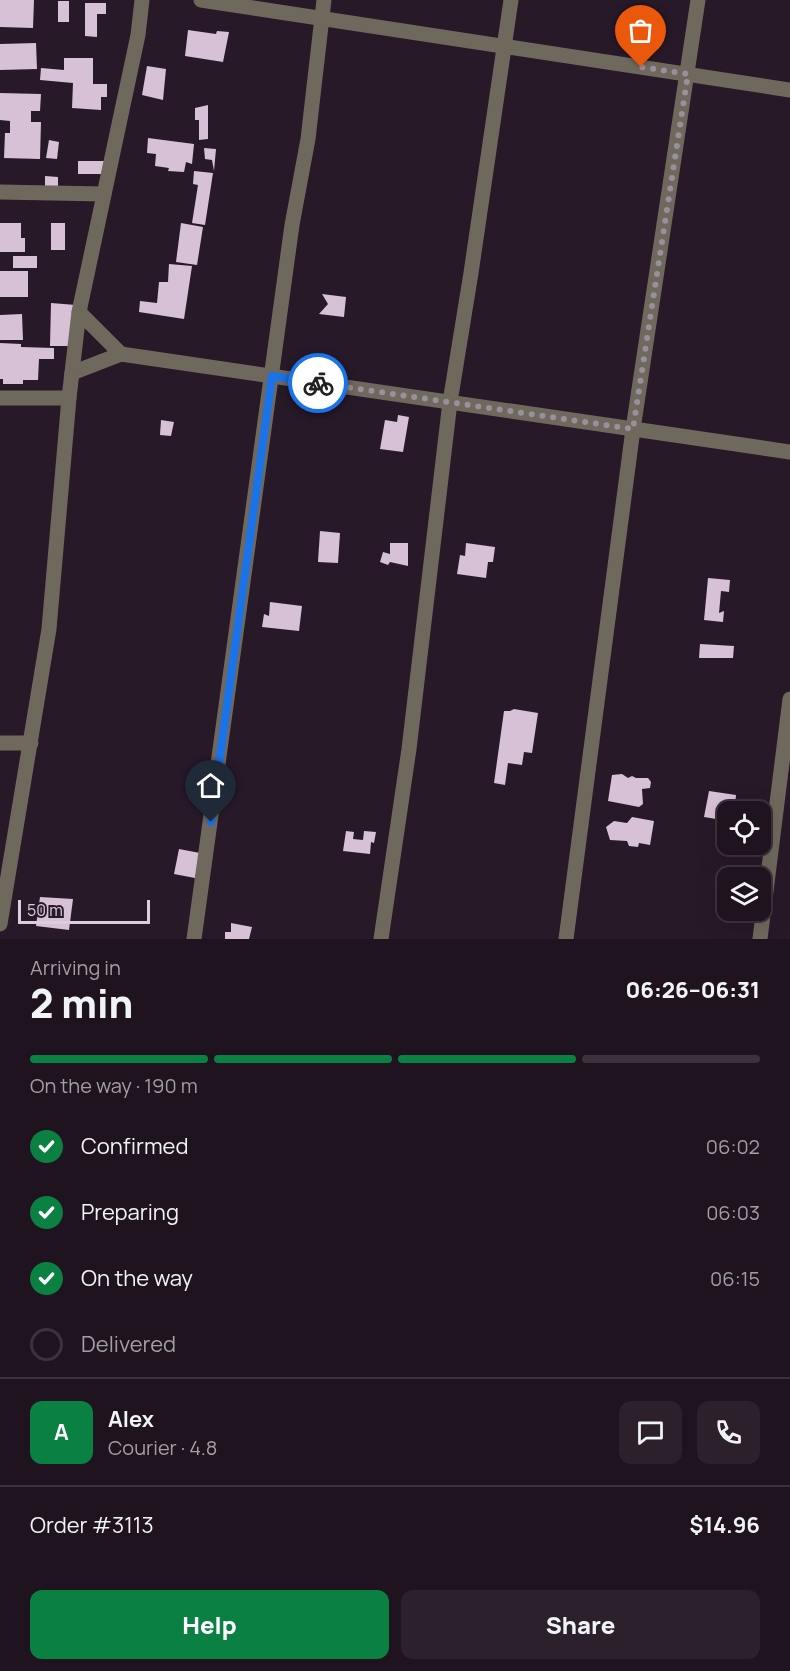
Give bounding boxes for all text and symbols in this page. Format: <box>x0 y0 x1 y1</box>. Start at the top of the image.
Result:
pin <box>615 5 666 67</box>
icon: bag <box>624 14 657 47</box>
courier <box>288 353 348 413</box>
icon: bike <box>302 367 335 400</box>
pin <box>185 760 236 822</box>
icon: home <box>194 769 227 802</box>
map controls <box>717 801 771 921</box>
button: locate <box>717 801 771 855</box>
button: layers <box>717 867 771 921</box>
scale bar <box>18 897 150 924</box>
text: 50 m <box>27 899 63 921</box>
text: Arriving in <box>30 954 121 981</box>
text: 06:26–06:31 <box>625 975 760 1005</box>
text: 2 min <box>30 976 133 1030</box>
text: On the way · 190 m <box>30 1072 198 1099</box>
icon: check <box>30 1130 63 1163</box>
text: Confirmed <box>81 1131 189 1161</box>
text: 06:02 <box>706 1133 760 1160</box>
icon: check <box>30 1196 63 1229</box>
text: Preparing <box>81 1197 179 1227</box>
text: 06:03 <box>706 1199 760 1226</box>
icon: check <box>30 1262 63 1295</box>
text: On the way <box>81 1263 193 1293</box>
text: 06:15 <box>710 1265 760 1292</box>
text: Delivered <box>81 1329 176 1359</box>
button: chat <box>619 1401 682 1464</box>
button: phone <box>697 1401 760 1464</box>
text: Alex <box>108 1404 154 1434</box>
text: A <box>54 1417 69 1447</box>
text: Courier · 4.8 <box>108 1434 217 1461</box>
text: Order #3113 <box>30 1510 154 1540</box>
text: $14.96 <box>690 1510 760 1540</box>
button: Help <box>30 1590 389 1659</box>
button: Share <box>401 1590 760 1659</box>

